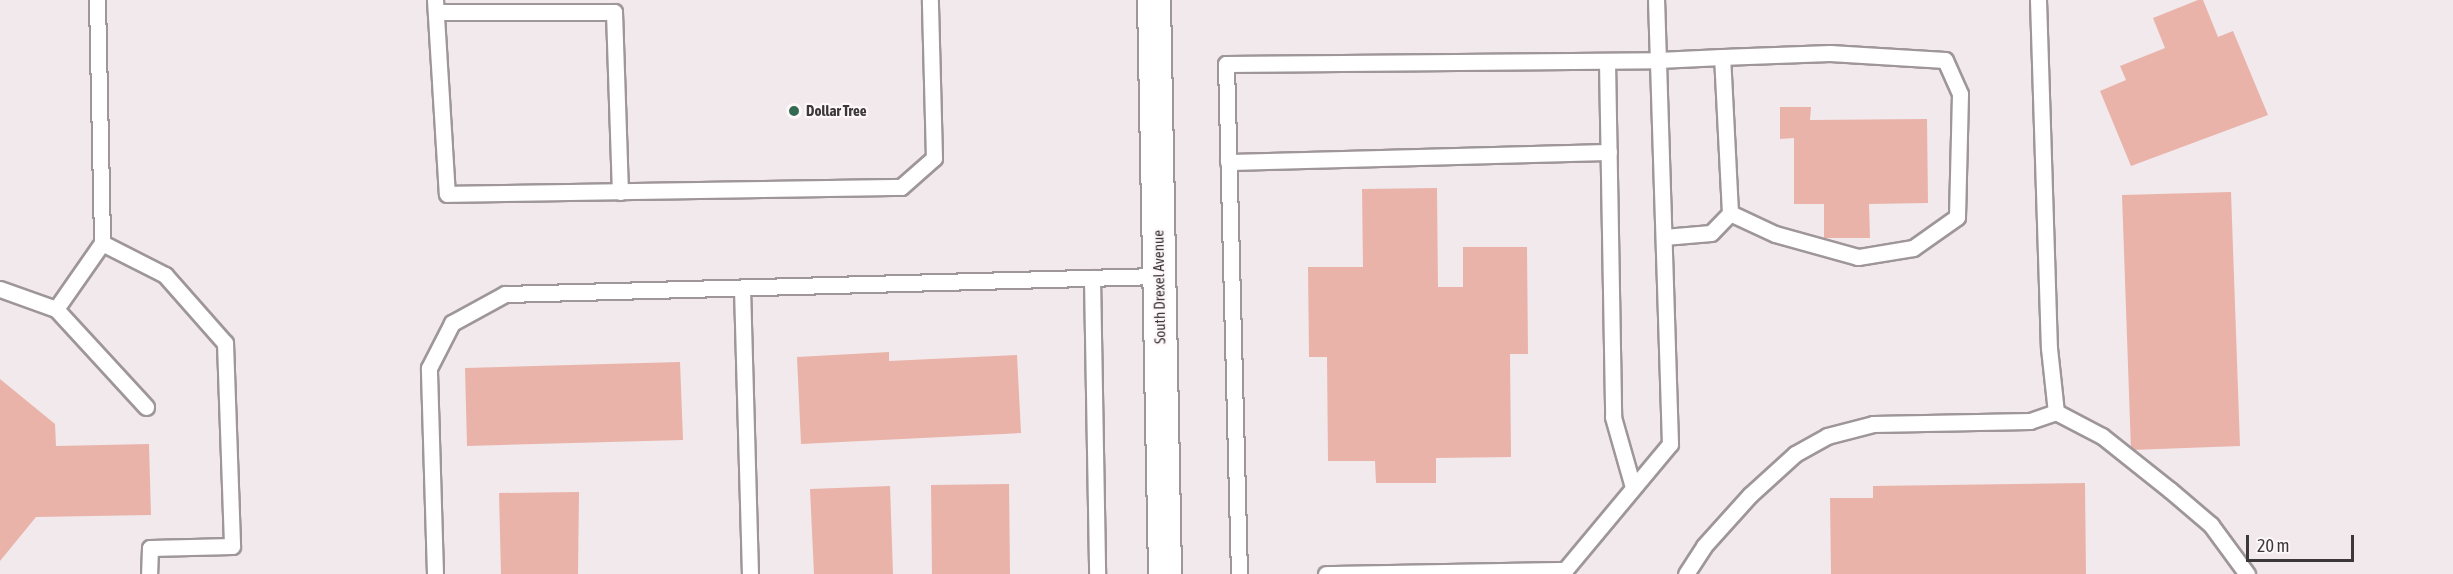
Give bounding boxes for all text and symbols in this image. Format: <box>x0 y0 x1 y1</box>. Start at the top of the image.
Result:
place label: Dollar Tree <box>806 102 867 120</box>
marker: Dollar Tree <box>787 104 801 118</box>
street label: South Drexel Avenue <box>1149 230 1169 344</box>
scale bar <box>2249 523 2357 561</box>
text: 20 m <box>2257 535 2289 556</box>

